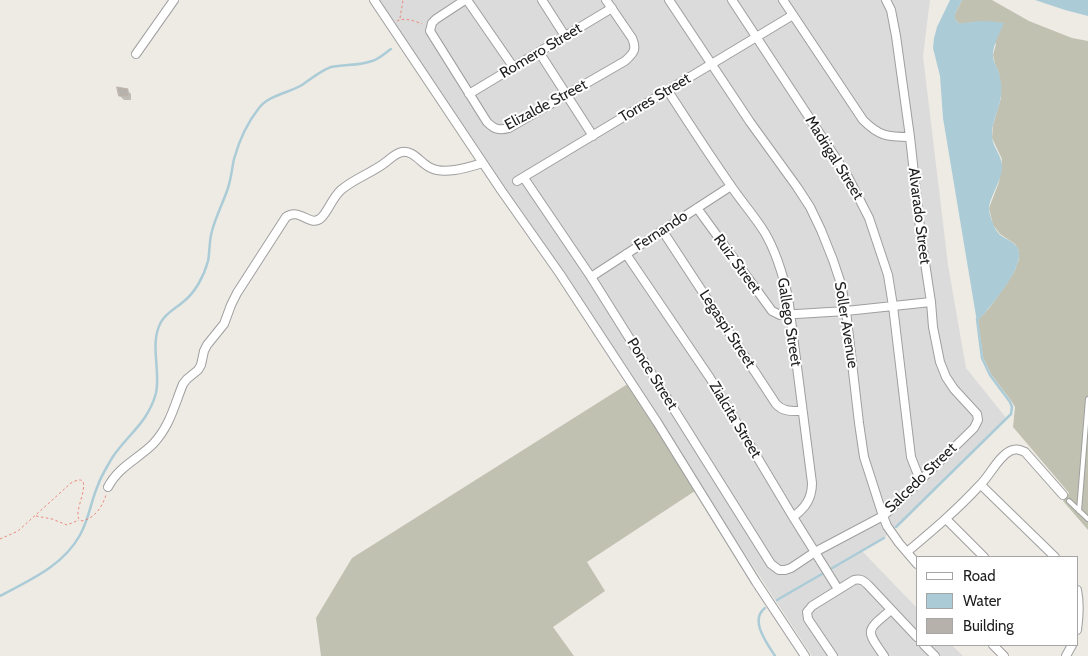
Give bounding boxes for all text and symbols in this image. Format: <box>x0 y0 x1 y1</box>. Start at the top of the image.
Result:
street label: Romero Street <box>497 19 585 83</box>
street label: Torres Street <box>616 70 694 126</box>
street label: Elizalde Street <box>502 76 590 134</box>
street label: Madrigal Street <box>801 113 867 203</box>
street label: Alvarado Street <box>904 167 934 265</box>
street label: Fernando <box>631 207 691 255</box>
street label: Ruiz Street <box>709 231 765 297</box>
street label: Gallego Street <box>773 276 805 368</box>
street label: Soller Avenue <box>830 280 862 370</box>
street label: Legaspi Street <box>695 287 759 371</box>
street label: Ponce Street <box>623 335 681 413</box>
street label: Zialcita Street <box>705 378 765 462</box>
street label: Salcedo Street <box>882 439 960 517</box>
legend <box>916 556 1078 646</box>
text: Road <box>963 567 996 585</box>
text: Water <box>963 592 1001 610</box>
text: Building <box>963 617 1014 635</box>

